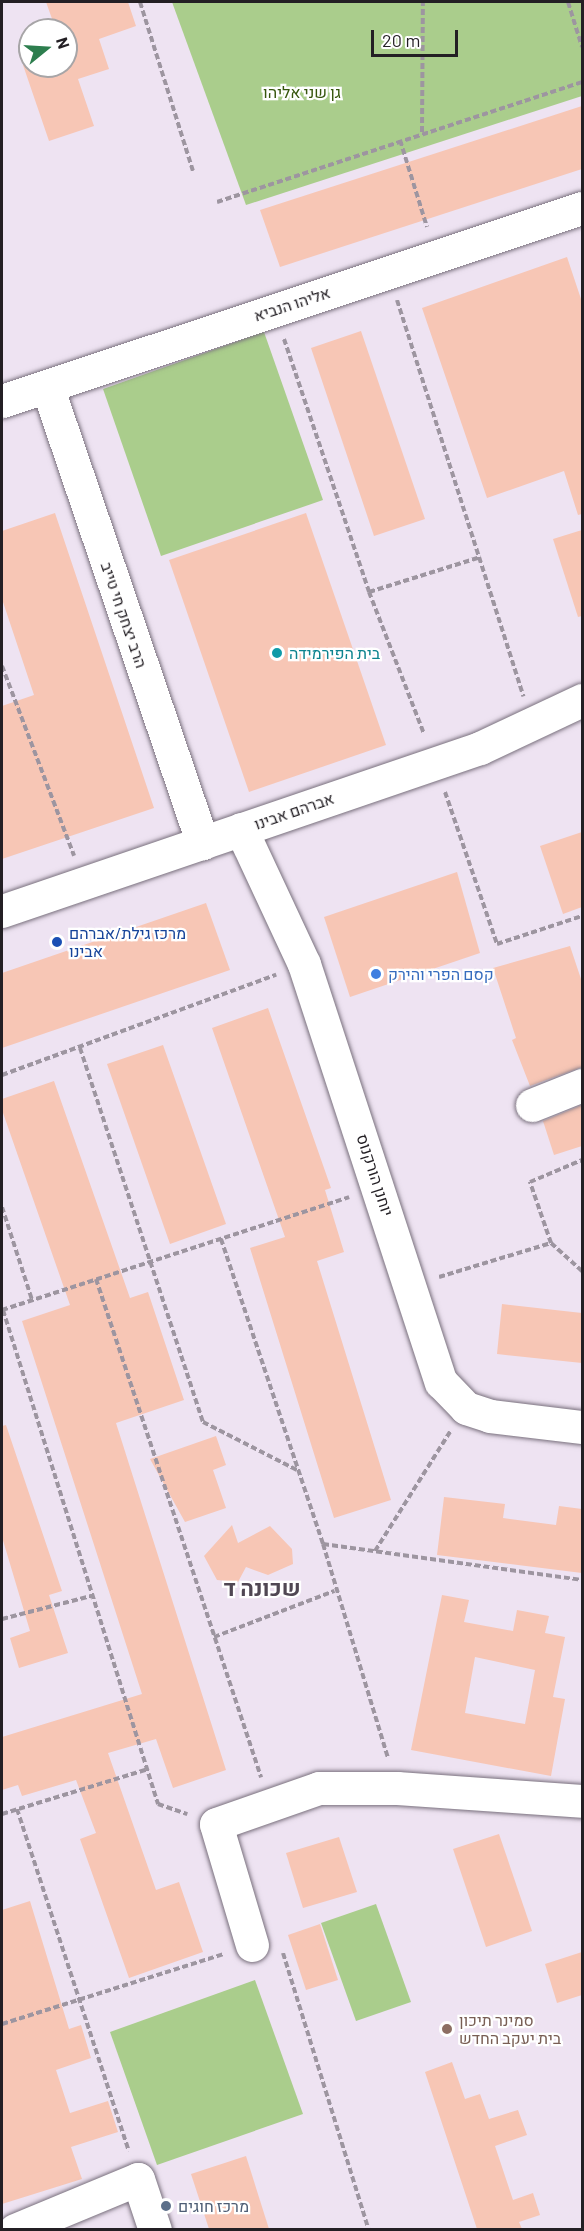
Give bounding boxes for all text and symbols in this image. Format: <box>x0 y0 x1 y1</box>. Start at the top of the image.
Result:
north arrow <box>18 18 78 78</box>
scale bar <box>374 18 461 56</box>
text: 20 m <box>382 29 420 51</box>
text: N <box>53 35 74 51</box>
park label: גן שני אליהו <box>263 82 341 102</box>
street label: אליהו הנביא <box>251 283 333 325</box>
street label: הרב יצחק חי טייב <box>97 559 151 671</box>
place label: בית הפירמידה <box>289 643 380 663</box>
marker: בית הפירמידה <box>270 646 284 660</box>
street label: אברהם אבינו <box>251 788 337 834</box>
place label: מרכז גילת/אברהם אבינו <box>69 923 186 961</box>
marker: מרכז גילת/אברהם אבינו <box>50 935 64 949</box>
place label: קסם הפרי והירק <box>388 964 494 984</box>
marker: קסם הפרי והירק <box>369 967 383 981</box>
street label: יוחנן הורקנוס <box>353 1131 397 1219</box>
district label: שכונה ד <box>223 1575 301 1601</box>
place label: סמינר תיכון בית יעקב החדש <box>459 2010 561 2048</box>
marker: סמינר תיכון בית יעקב החדש <box>440 2022 454 2036</box>
place label: מרכז חוגים <box>178 2196 249 2216</box>
marker: מרכז חוגים <box>159 2199 173 2213</box>

